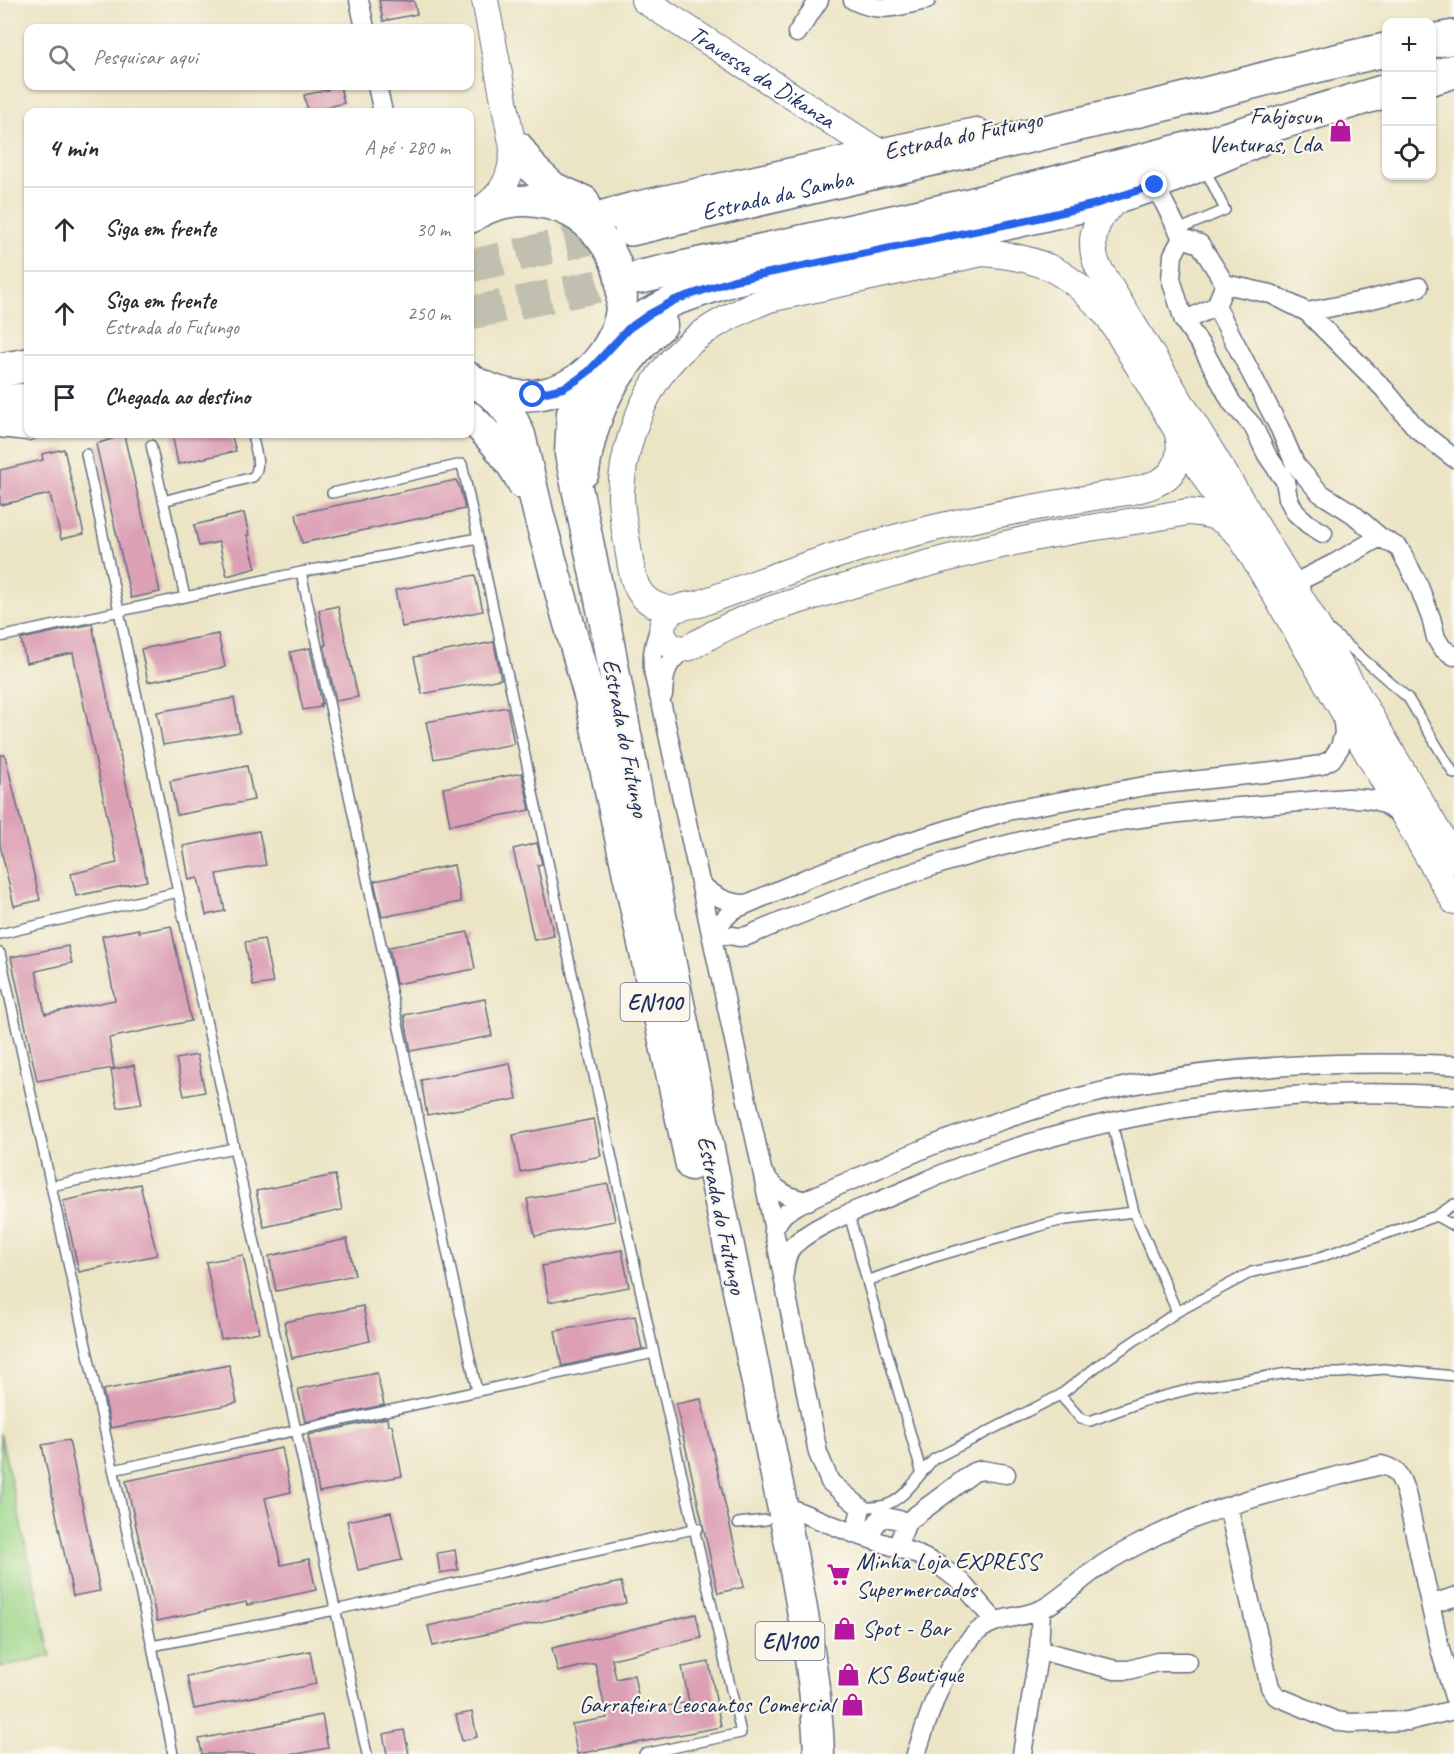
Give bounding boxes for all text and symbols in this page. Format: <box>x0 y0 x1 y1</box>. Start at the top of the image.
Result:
map controls <box>1382 18 1436 180</box>
button: + <box>1382 18 1436 72</box>
street label: Travessa da Dikanza <box>684 19 842 136</box>
search box <box>24 24 474 90</box>
icon: search <box>45 41 78 74</box>
text: Pesquisar aqui <box>93 43 198 71</box>
button: − <box>1382 72 1436 126</box>
place label: Fabjosun Venturas, Lda <box>1208 101 1323 159</box>
street label: Estrada do Futungo <box>881 103 1046 166</box>
shop icon: Fabjosun Venturas, Lda <box>1327 117 1353 143</box>
button: locate <box>1382 126 1436 180</box>
text: 4 min <box>48 131 98 164</box>
text: A pé · 280 m <box>365 135 450 160</box>
street label: Estrada da Samba <box>699 163 857 227</box>
route end <box>1141 171 1167 197</box>
icon: ahead <box>48 213 81 246</box>
text: Siga em frente <box>105 215 216 243</box>
text: 30 m <box>416 217 450 242</box>
text: Siga em frente <box>105 287 216 315</box>
icon: ahead <box>48 297 81 330</box>
text: 250 m <box>407 301 450 326</box>
text: Estrada do Futungo <box>105 315 239 340</box>
icon: arrive <box>48 381 81 414</box>
route start <box>519 381 545 407</box>
text: Chegada ao destino <box>105 383 250 411</box>
street label: Estrada do Futungo <box>596 656 656 821</box>
road number: EN100 <box>620 983 690 1021</box>
street label: Estrada do Futungo <box>691 1133 754 1298</box>
place label: Minha Loja EXPRESS Supermercados <box>856 1546 1043 1604</box>
supermarket icon: Minha Loja EXPRESS Supermercados <box>825 1562 851 1588</box>
place label: Spot - Bar <box>862 1613 953 1643</box>
shop icon: Spot - Bar <box>831 1615 857 1641</box>
road number: EN100 <box>756 1622 824 1660</box>
place label: KS Boutique <box>866 1659 965 1689</box>
shop icon: KS Boutique <box>835 1661 861 1687</box>
place label: Garrafeira Leosantos Comercial <box>579 1689 838 1719</box>
shop icon: Garrafeira Leosantos Comercial <box>839 1691 865 1717</box>

